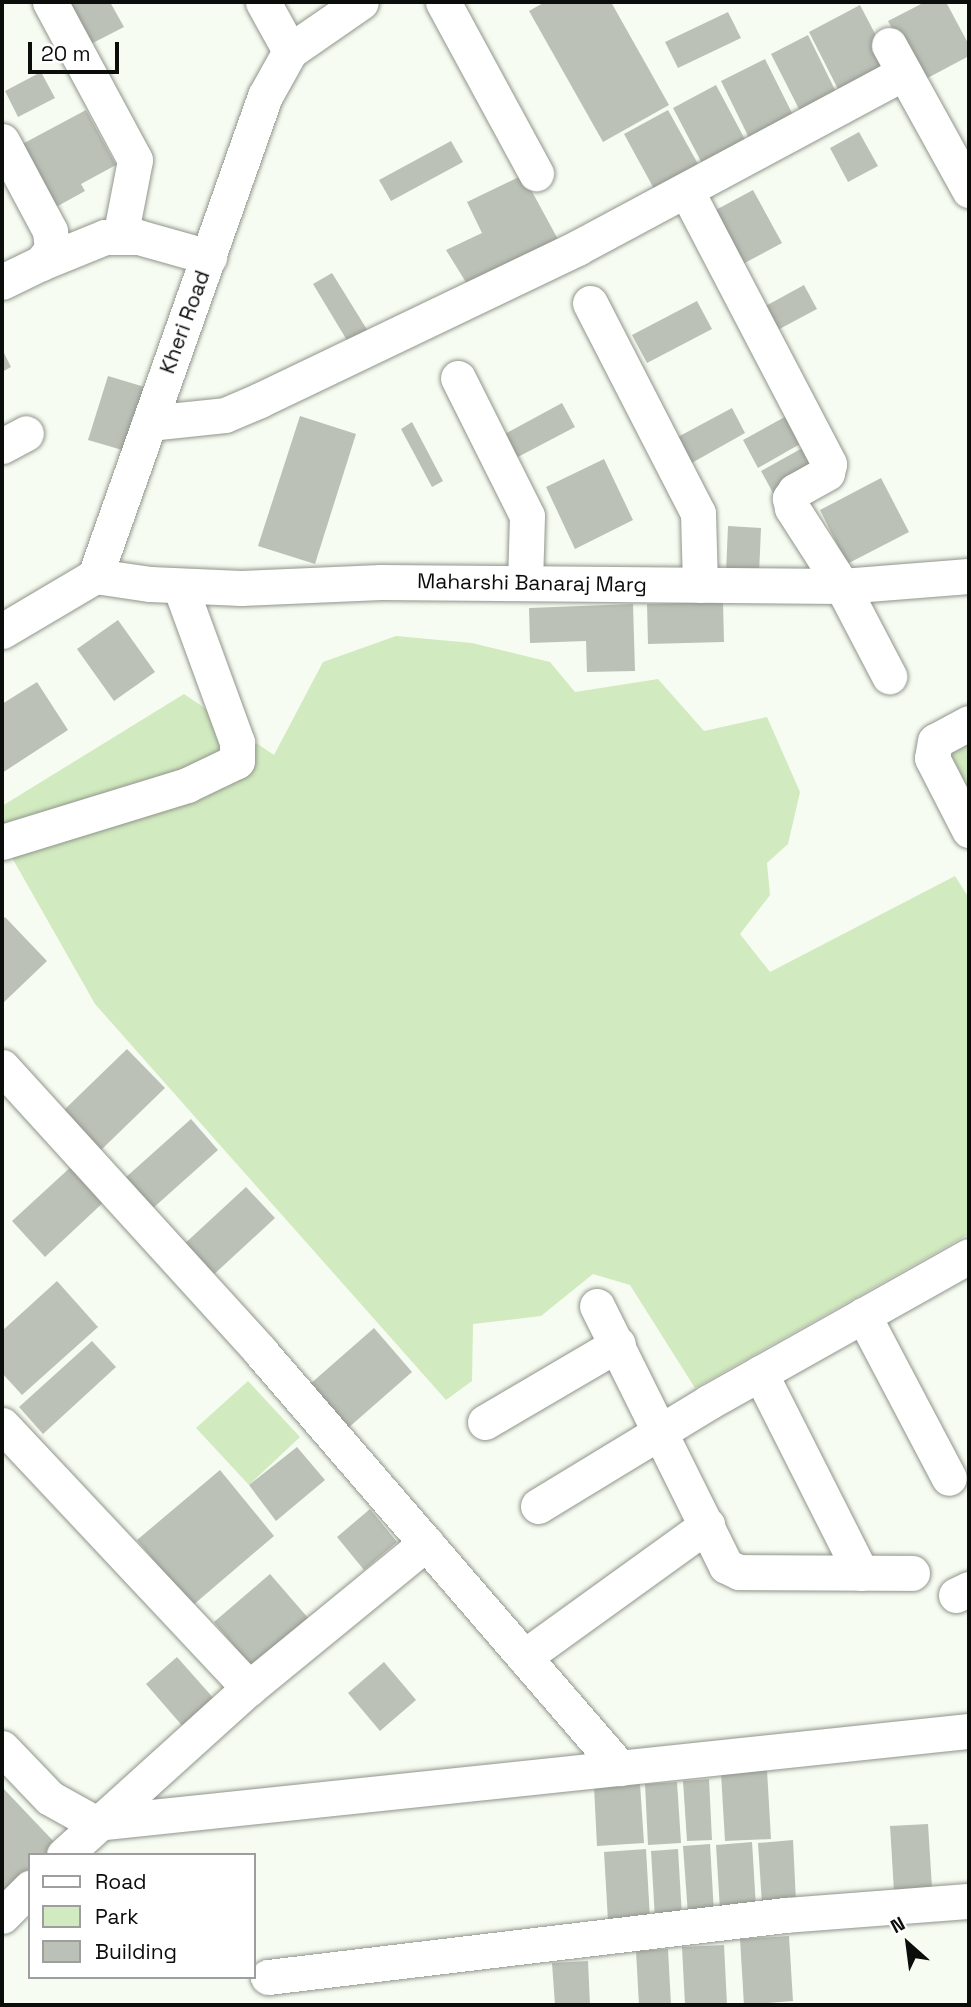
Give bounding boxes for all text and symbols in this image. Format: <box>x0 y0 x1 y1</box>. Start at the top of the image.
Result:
scale bar <box>32 28 122 72</box>
text: 20 m <box>41 40 91 67</box>
street label: Kheri Road <box>155 267 215 377</box>
street label: Maharshi Banaraj Marg <box>417 568 647 598</box>
legend <box>28 1853 256 1979</box>
text: Road <box>95 1868 147 1895</box>
text: Park <box>95 1903 139 1930</box>
north arrow <box>873 1909 943 1979</box>
text: N <box>886 1911 909 1939</box>
text: Building <box>95 1938 177 1965</box>

